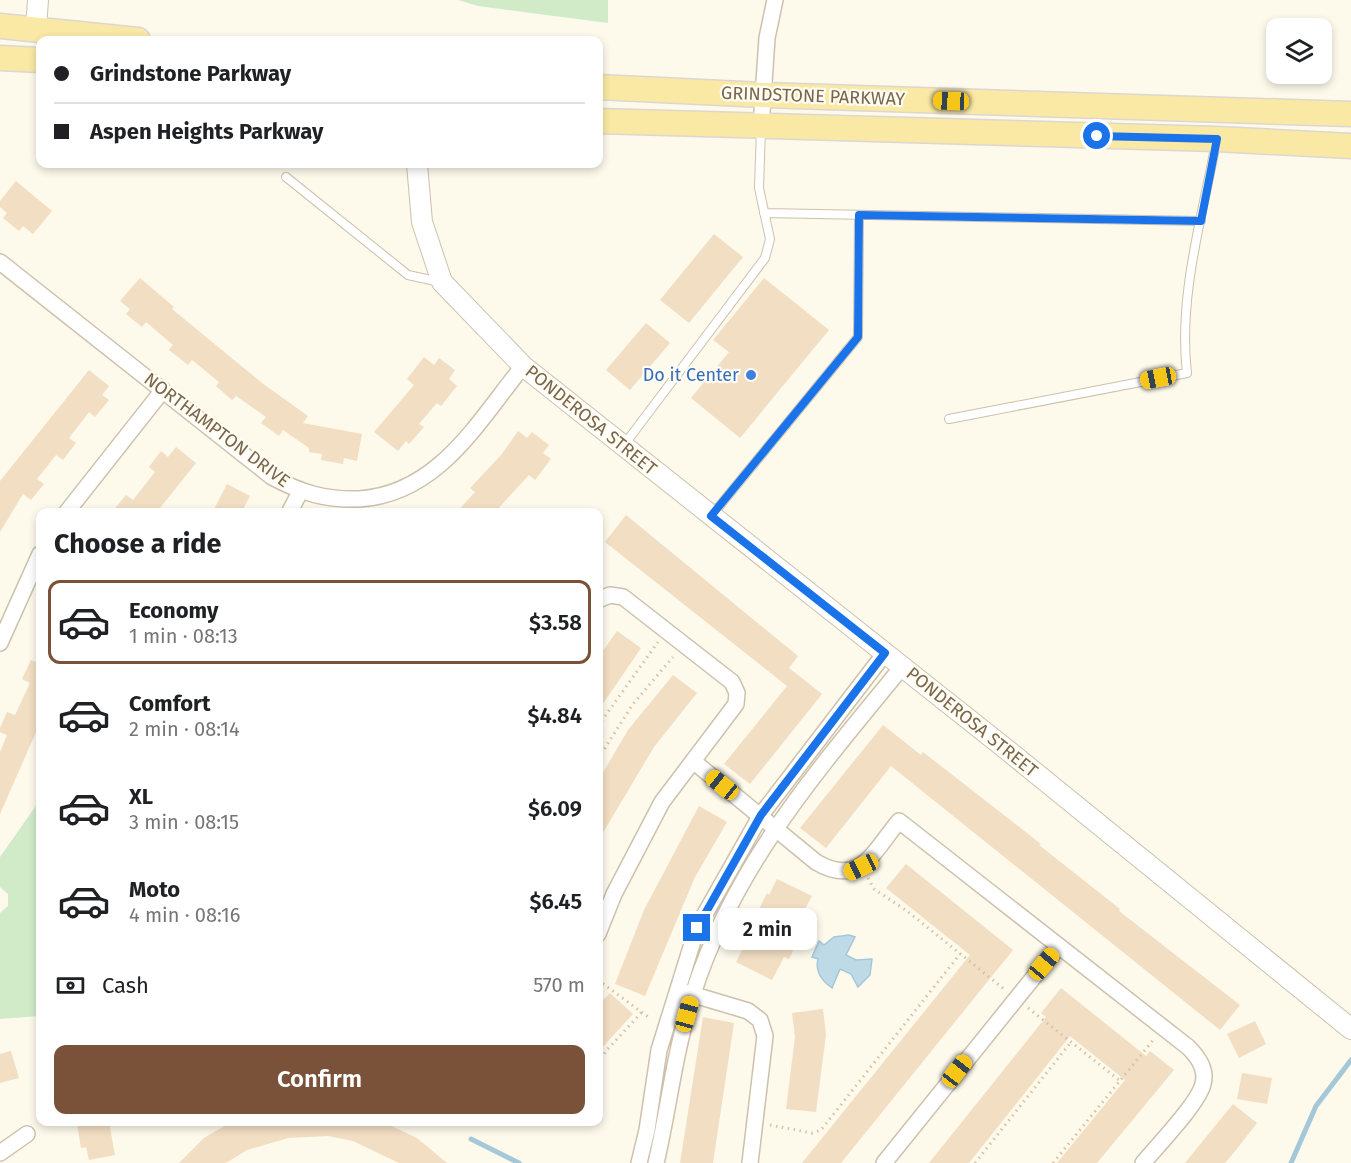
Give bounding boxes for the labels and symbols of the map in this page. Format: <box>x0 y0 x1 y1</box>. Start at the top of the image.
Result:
street label: GRINDSTONE PARKWAY <box>721 82 905 110</box>
car <box>933 91 969 111</box>
route start <box>1083 122 1110 149</box>
street label: PONDEROSA STREET <box>521 360 662 480</box>
place label: Do it Center <box>643 364 739 386</box>
car <box>1139 366 1177 390</box>
street label: NORTHAMPTON DRIVE <box>140 368 294 492</box>
marker: Do it Center <box>744 368 758 382</box>
street label: PONDEROSA STREET <box>902 662 1043 782</box>
car <box>702 767 742 803</box>
car <box>841 851 881 883</box>
callout: 2 min <box>718 907 817 949</box>
route end <box>683 914 710 941</box>
car <box>1026 944 1062 984</box>
car <box>674 994 700 1034</box>
car <box>939 1051 975 1091</box>

